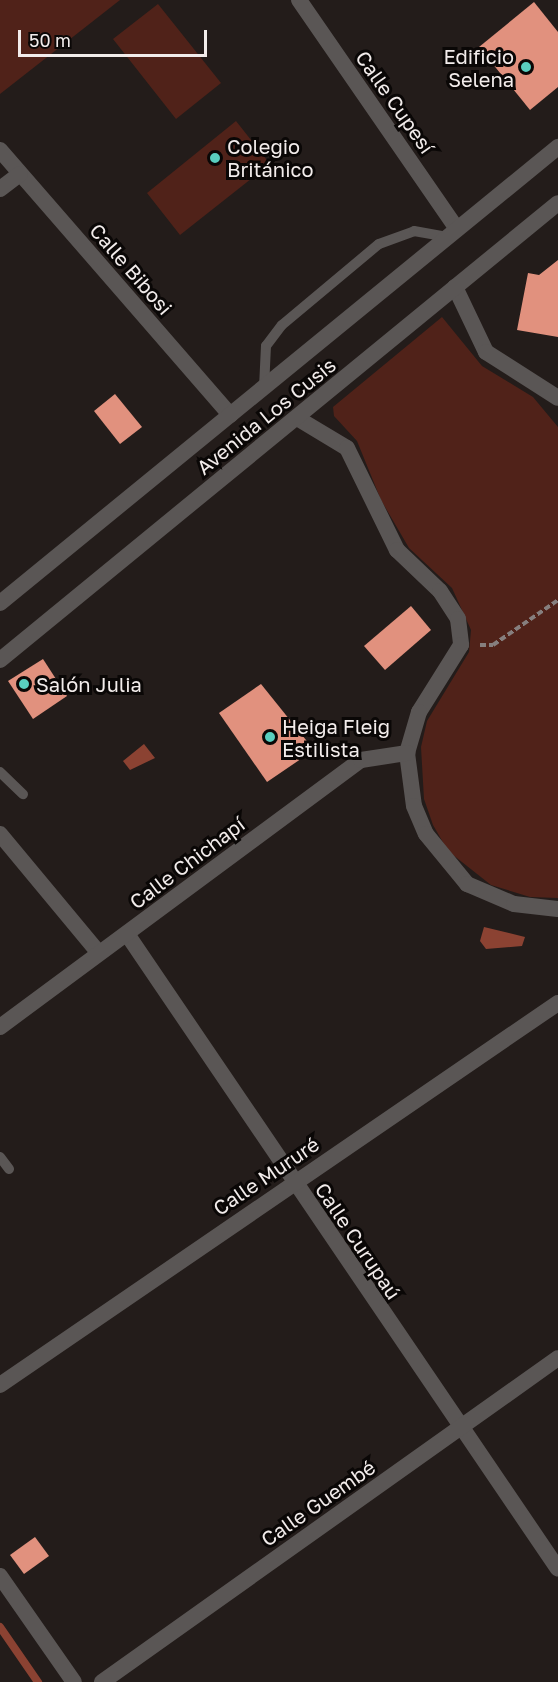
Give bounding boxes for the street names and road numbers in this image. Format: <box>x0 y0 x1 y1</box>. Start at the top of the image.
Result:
street label: Calle Cupesí <box>351 46 439 158</box>
street label: Calle Bibosi <box>85 218 177 320</box>
street label: Avenida Los Cusis <box>192 353 340 479</box>
street label: Calle Chichapí <box>125 812 249 914</box>
street label: Calle Mururé <box>209 1132 323 1220</box>
street label: Calle Curupaú <box>310 1178 406 1304</box>
street label: Calle Guembé <box>256 1455 380 1551</box>

